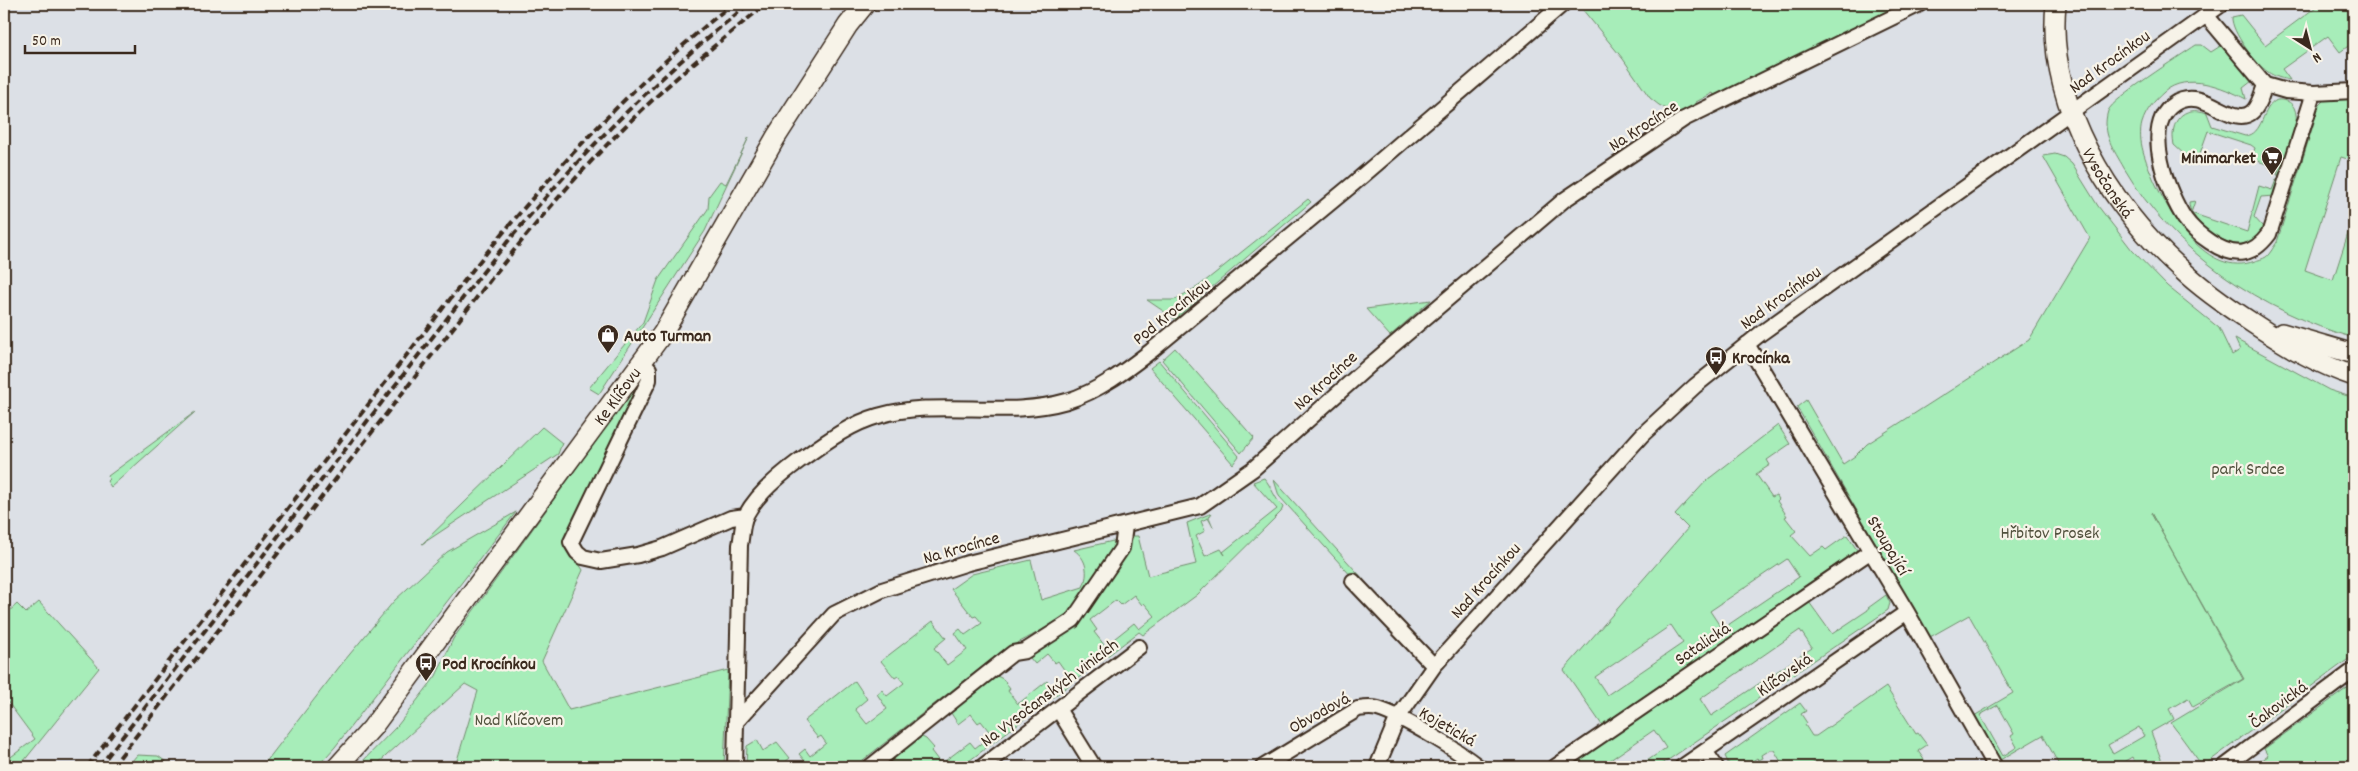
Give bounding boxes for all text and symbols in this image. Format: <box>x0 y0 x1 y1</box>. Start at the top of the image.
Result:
scale bar <box>25 22 135 54</box>
north arrow <box>2286 22 2336 72</box>
street label: Nad Krocínkou <box>2065 25 2156 101</box>
text: 50 m <box>32 31 61 53</box>
text: N <box>2308 47 2325 67</box>
street label: Na Krocínce <box>1605 95 1684 159</box>
street label: Vysočanská <box>2074 144 2138 225</box>
supermarket icon: Minimarket <box>2260 145 2284 176</box>
place label: Minimarket <box>2181 147 2256 172</box>
street label: Nad Krocínkou <box>1736 261 1827 337</box>
street label: Pod Krocínkou <box>1128 274 1217 352</box>
shop icon: Auto Turman <box>596 323 620 354</box>
place label: Auto Turman <box>624 325 711 350</box>
bus stop icon: Krocínka <box>1704 345 1728 376</box>
street label: Na Krocínce <box>1289 346 1364 417</box>
place label: Krocínka <box>1732 347 1790 372</box>
street label: Ke Klíčovu <box>589 363 649 432</box>
park label: park Srdce <box>2211 458 2285 483</box>
street label: Stoupající <box>1859 512 1915 582</box>
park label: Hřbitov Prosek <box>2001 522 2099 547</box>
street label: Na Krocínce <box>921 527 1003 572</box>
street label: Nad Krocínkou <box>1446 538 1528 625</box>
street label: Satalická <box>1670 617 1736 673</box>
street label: Na Vysočanských vinicích <box>976 634 1125 754</box>
street label: Klíčovská <box>1753 648 1818 704</box>
bus stop icon: Pod Krocínkou <box>414 651 438 682</box>
place label: Pod Krocínkou <box>442 653 536 678</box>
street label: Čakovická <box>2245 676 2314 736</box>
street label: Obvodová <box>1285 687 1355 741</box>
street label: Kojetická <box>1413 702 1480 755</box>
park label: Nad Klíčovem <box>475 709 563 734</box>

